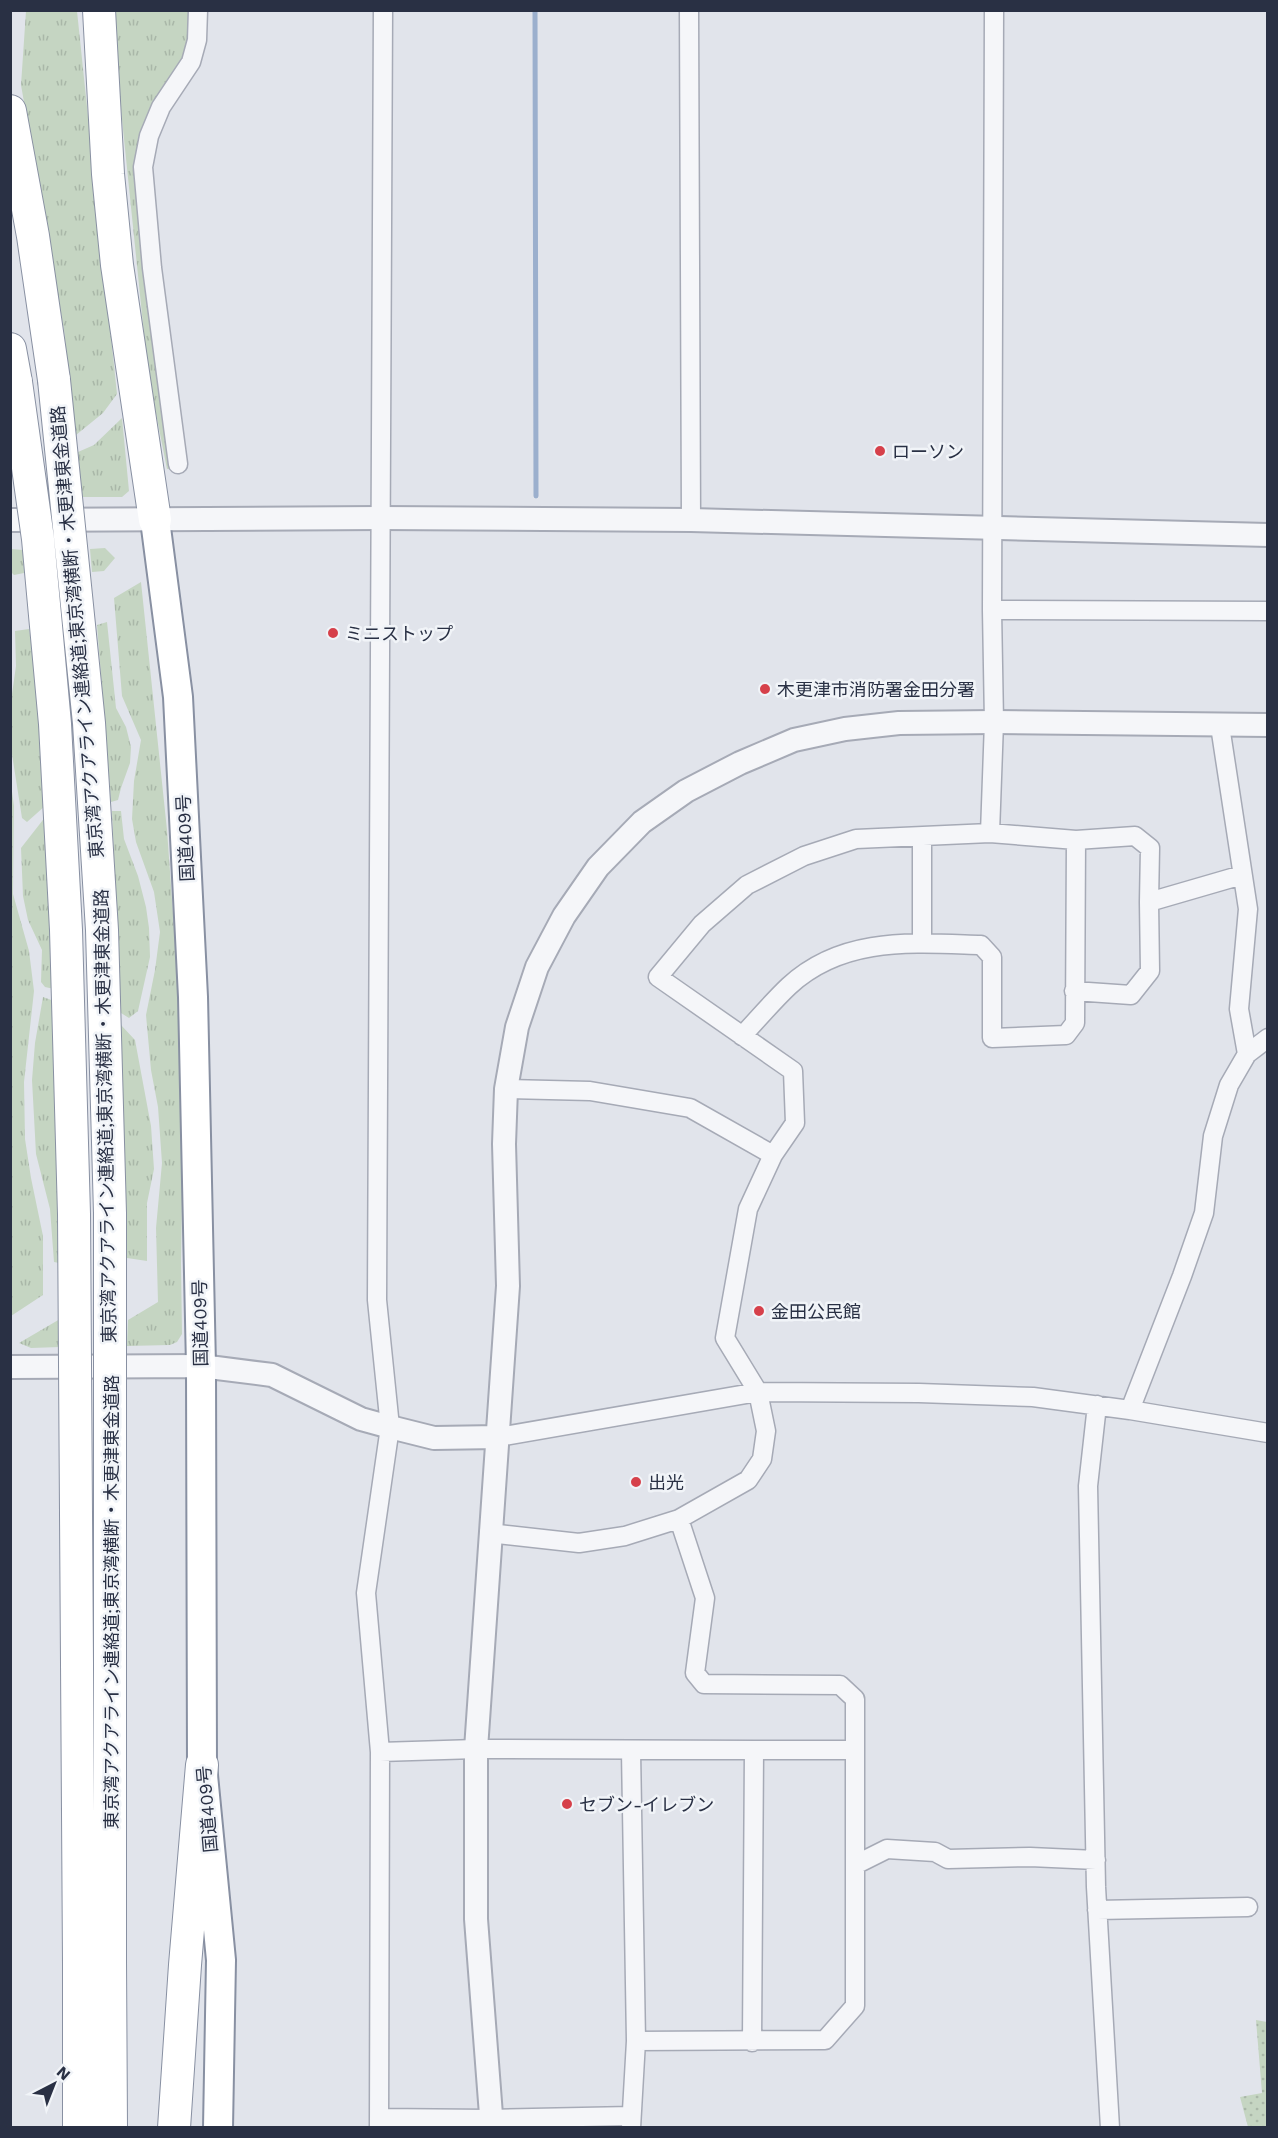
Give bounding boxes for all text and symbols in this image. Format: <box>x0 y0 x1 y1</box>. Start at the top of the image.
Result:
street label: 東京湾アクアライン連絡道;東京湾横断・木更津東金道路 <box>47 405 107 859</box>
place label: ローソン <box>892 441 964 462</box>
marker: ローソン <box>873 444 887 458</box>
place label: ミニストップ <box>345 623 453 644</box>
marker: ミニストップ <box>326 626 340 640</box>
place label: 木更津市消防署金田分署 <box>777 679 975 700</box>
marker: 木更津市消防署金田分署 <box>758 682 772 696</box>
street label: 国道409号 <box>172 794 198 882</box>
street label: 東京湾アクアライン連絡道;東京湾横断・木更津東金道路 <box>91 889 119 1343</box>
street label: 国道409号 <box>189 1279 211 1367</box>
place label: 金田公民館 <box>771 1301 861 1322</box>
marker: 金田公民館 <box>752 1304 766 1318</box>
street label: 東京湾アクアライン連絡道;東京湾横断・木更津東金道路 <box>101 1375 122 1829</box>
place label: 出光 <box>648 1472 684 1493</box>
marker: 出光 <box>629 1475 643 1489</box>
street label: 国道409号 <box>193 1765 221 1853</box>
place label: セブン-イレブン <box>579 1794 714 1815</box>
marker: セブン-イレブン <box>560 1797 574 1811</box>
north arrow <box>24 2054 84 2114</box>
text: N <box>53 2062 74 2084</box>

